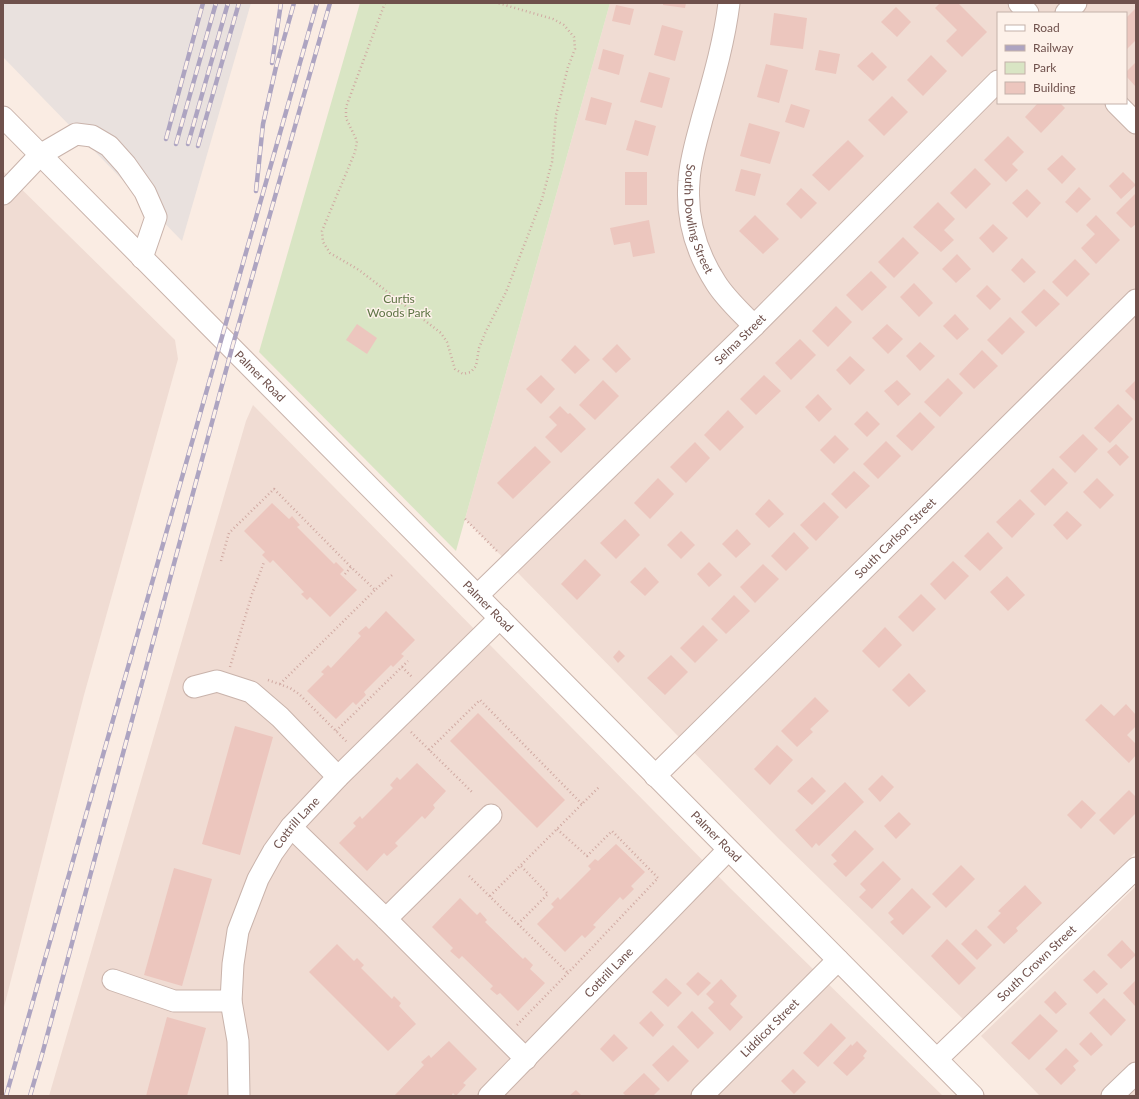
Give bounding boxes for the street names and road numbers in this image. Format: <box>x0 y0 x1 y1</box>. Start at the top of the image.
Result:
street label: South Dowling Street <box>681 163 717 277</box>
street label: Selma Street <box>711 310 769 368</box>
street label: Palmer Road <box>232 347 289 405</box>
street label: South Carlson Street <box>851 494 939 581</box>
street label: Palmer Road <box>460 577 517 635</box>
street label: Cottrill Lane <box>270 793 323 852</box>
street label: Palmer Road <box>688 808 745 865</box>
street label: South Crown Street <box>994 921 1079 1004</box>
street label: Cottrill Lane <box>581 944 636 1000</box>
street label: Liddicot Street <box>737 995 802 1060</box>

